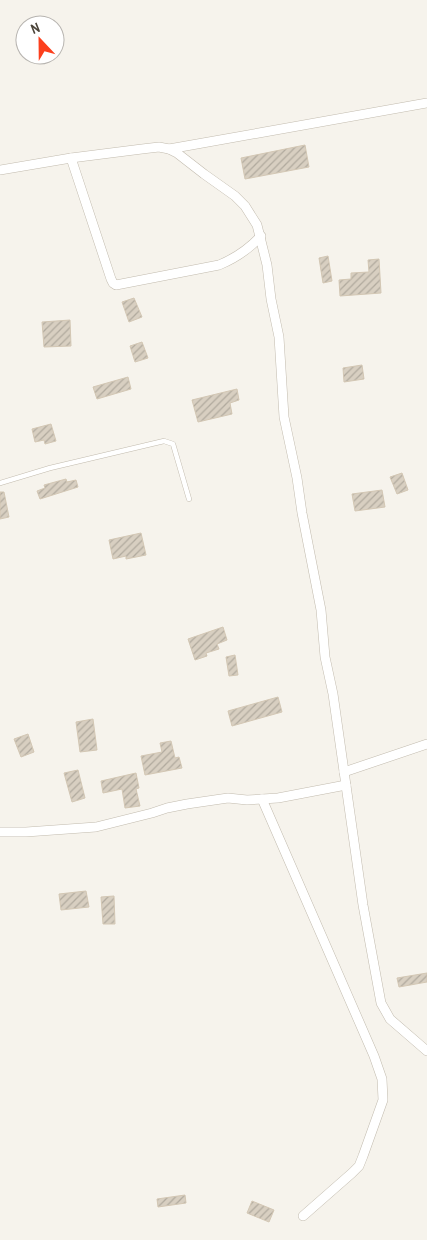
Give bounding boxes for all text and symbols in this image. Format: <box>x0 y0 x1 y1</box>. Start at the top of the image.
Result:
north arrow <box>15 15 65 65</box>
text: N <box>28 18 42 38</box>

